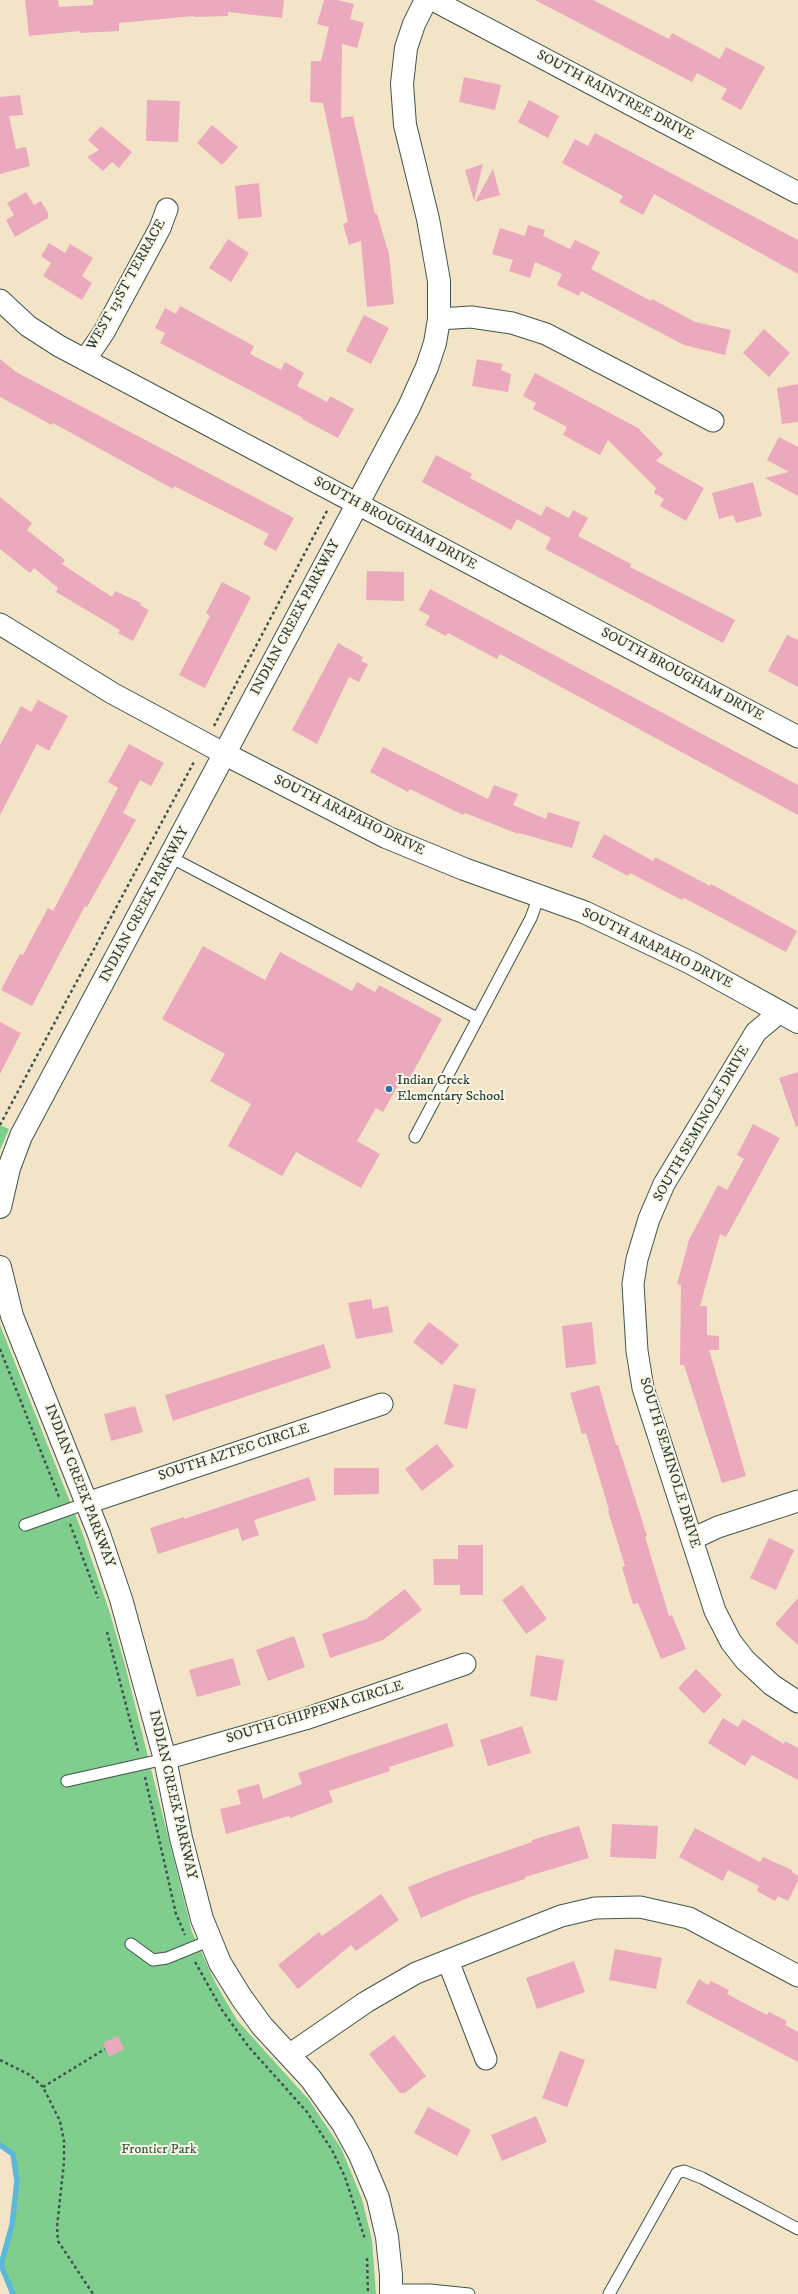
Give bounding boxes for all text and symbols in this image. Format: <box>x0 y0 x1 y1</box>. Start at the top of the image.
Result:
street label: SOUTH RAINTREE DRIVE <box>533 47 697 145</box>
street label: WEST 131ST TERRACE <box>84 217 170 353</box>
street label: SOUTH BROUGHAM DRIVE <box>311 474 479 574</box>
street label: INDIAN CREEK PARKWAY <box>248 537 344 699</box>
street label: SOUTH BROUGHAM DRIVE <box>598 625 766 725</box>
street label: SOUTH ARAPAHO DRIVE <box>271 772 427 860</box>
street label: INDIAN CREEK PARKWAY <box>97 824 193 986</box>
street label: SOUTH ARAPAHO DRIVE <box>579 905 735 993</box>
street label: SOUTH SEMINOLE DRIVE <box>650 1043 754 1205</box>
place label: Indian Creek Elementary School <box>397 1073 504 1106</box>
marker: Indian Creek Elementary School <box>384 1084 394 1094</box>
street label: SOUTH SEMINOLE DRIVE <box>635 1376 703 1550</box>
street label: INDIAN CREEK PARKWAY <box>40 1402 118 1570</box>
street label: SOUTH AZTEC CIRCLE <box>156 1421 312 1485</box>
street label: SOUTH CHIPPEWA CIRCLE <box>224 1678 406 1748</box>
street label: INDIAN CREEK PARKWAY <box>144 1709 200 1881</box>
park label: Frontier Park <box>121 2142 197 2158</box>

